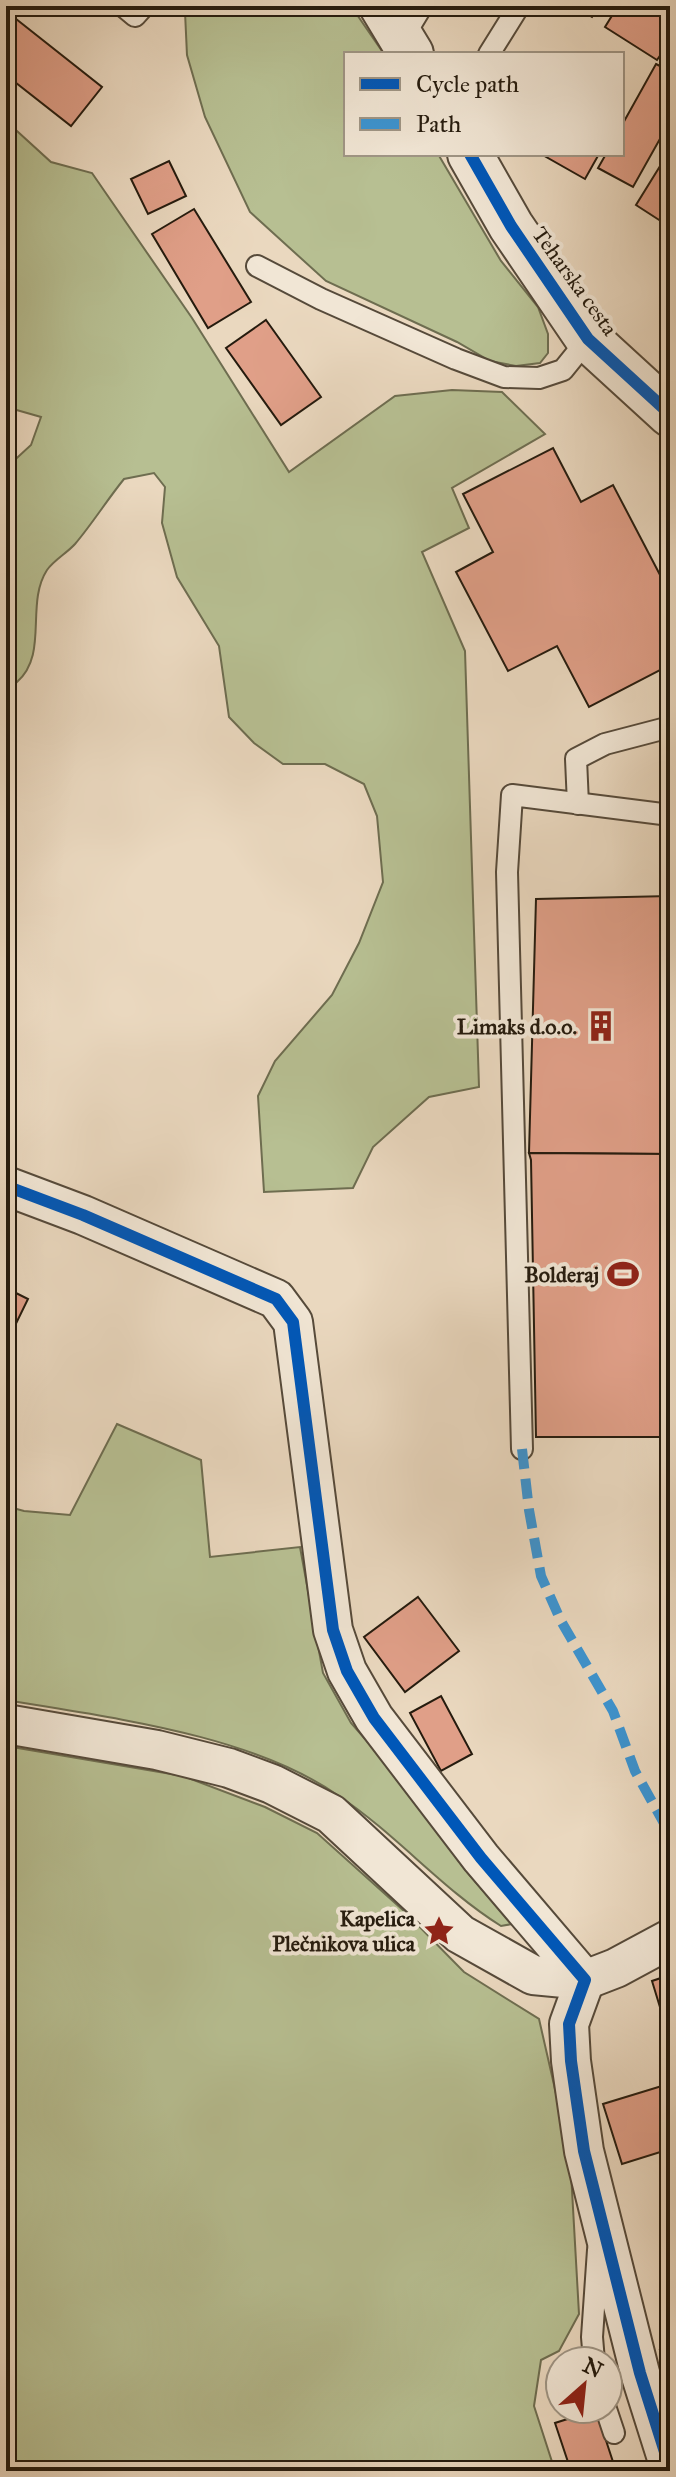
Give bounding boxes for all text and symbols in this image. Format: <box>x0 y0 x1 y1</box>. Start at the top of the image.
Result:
legend <box>344 52 624 156</box>
text: Cycle path <box>416 69 519 99</box>
text: Path <box>416 109 461 139</box>
street label: Teharska cesta <box>526 221 624 341</box>
building icon: Limaks d.o.o. <box>584 1009 618 1043</box>
place label: Limaks d.o.o. <box>457 1013 577 1040</box>
sports icon: Bolderaj <box>606 1257 640 1291</box>
place label: Bolderaj <box>524 1261 599 1288</box>
place label: Kapelica Plečnikova ulica <box>272 1905 416 1957</box>
place icon: Kapelica Plečnikova ulica <box>422 1914 456 1948</box>
north arrow <box>544 2345 624 2425</box>
text: N <box>578 2351 608 2384</box>

